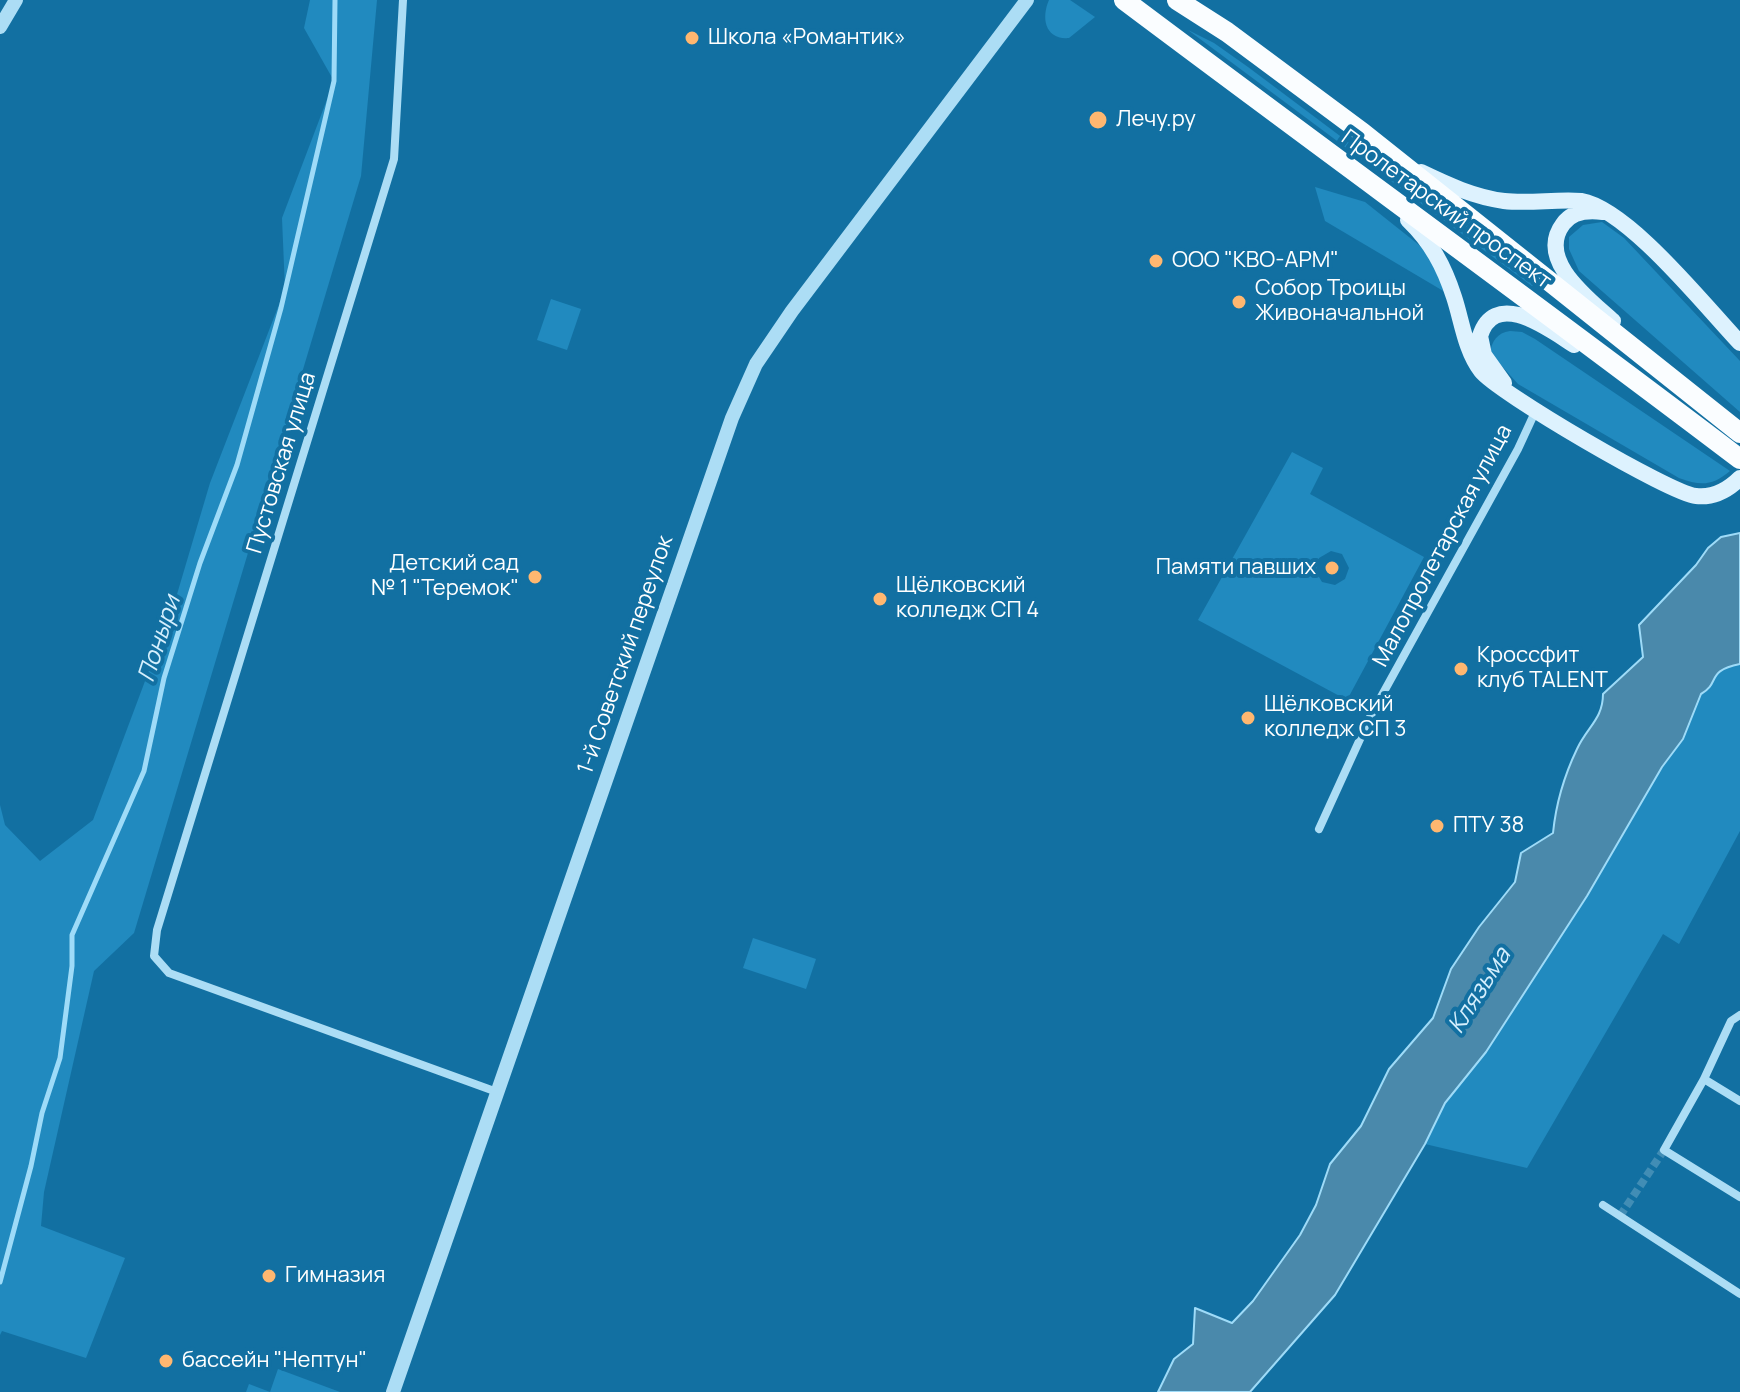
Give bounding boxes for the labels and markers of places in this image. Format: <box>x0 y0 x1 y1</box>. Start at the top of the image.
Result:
place label: Школа «Романтик» <box>708 25 906 51</box>
marker: Школа «Романтик» <box>683 29 701 47</box>
place label: Лечу.ру <box>1116 107 1196 133</box>
marker: Лечу.ру <box>1087 109 1109 131</box>
place label: ООО "КВО-АРМ" <box>1172 248 1339 274</box>
marker: ООО "КВО-АРМ" <box>1147 252 1165 270</box>
place label: Собор Троицы Живоначальной <box>1255 276 1424 328</box>
marker: Собор Троицы Живоначальной <box>1230 293 1248 311</box>
place label: Детский сад № 1 "Теремок" <box>371 551 519 602</box>
place label: Памяти павших <box>1156 555 1316 581</box>
marker: Памяти павших <box>1323 559 1341 577</box>
marker: Детский сад № 1 "Теремок" <box>526 568 544 586</box>
place label: Щёлковский колледж СП 4 <box>896 573 1039 624</box>
marker: Щёлковский колледж СП 4 <box>871 590 889 608</box>
place label: Кроссфит клуб TALENT <box>1477 643 1608 694</box>
marker: Кроссфит клуб TALENT <box>1452 660 1470 678</box>
place label: Щёлковский колледж СП 3 <box>1264 692 1406 744</box>
marker: Щёлковский колледж СП 3 <box>1239 709 1257 727</box>
place label: ПТУ 38 <box>1453 813 1524 839</box>
marker: ПТУ 38 <box>1428 817 1446 835</box>
place label: Гимназия <box>285 1263 385 1289</box>
marker: Гимназия <box>260 1267 278 1285</box>
place label: бассейн "Нептун" <box>182 1348 367 1374</box>
marker: бассейн "Нептун" <box>157 1352 175 1370</box>

